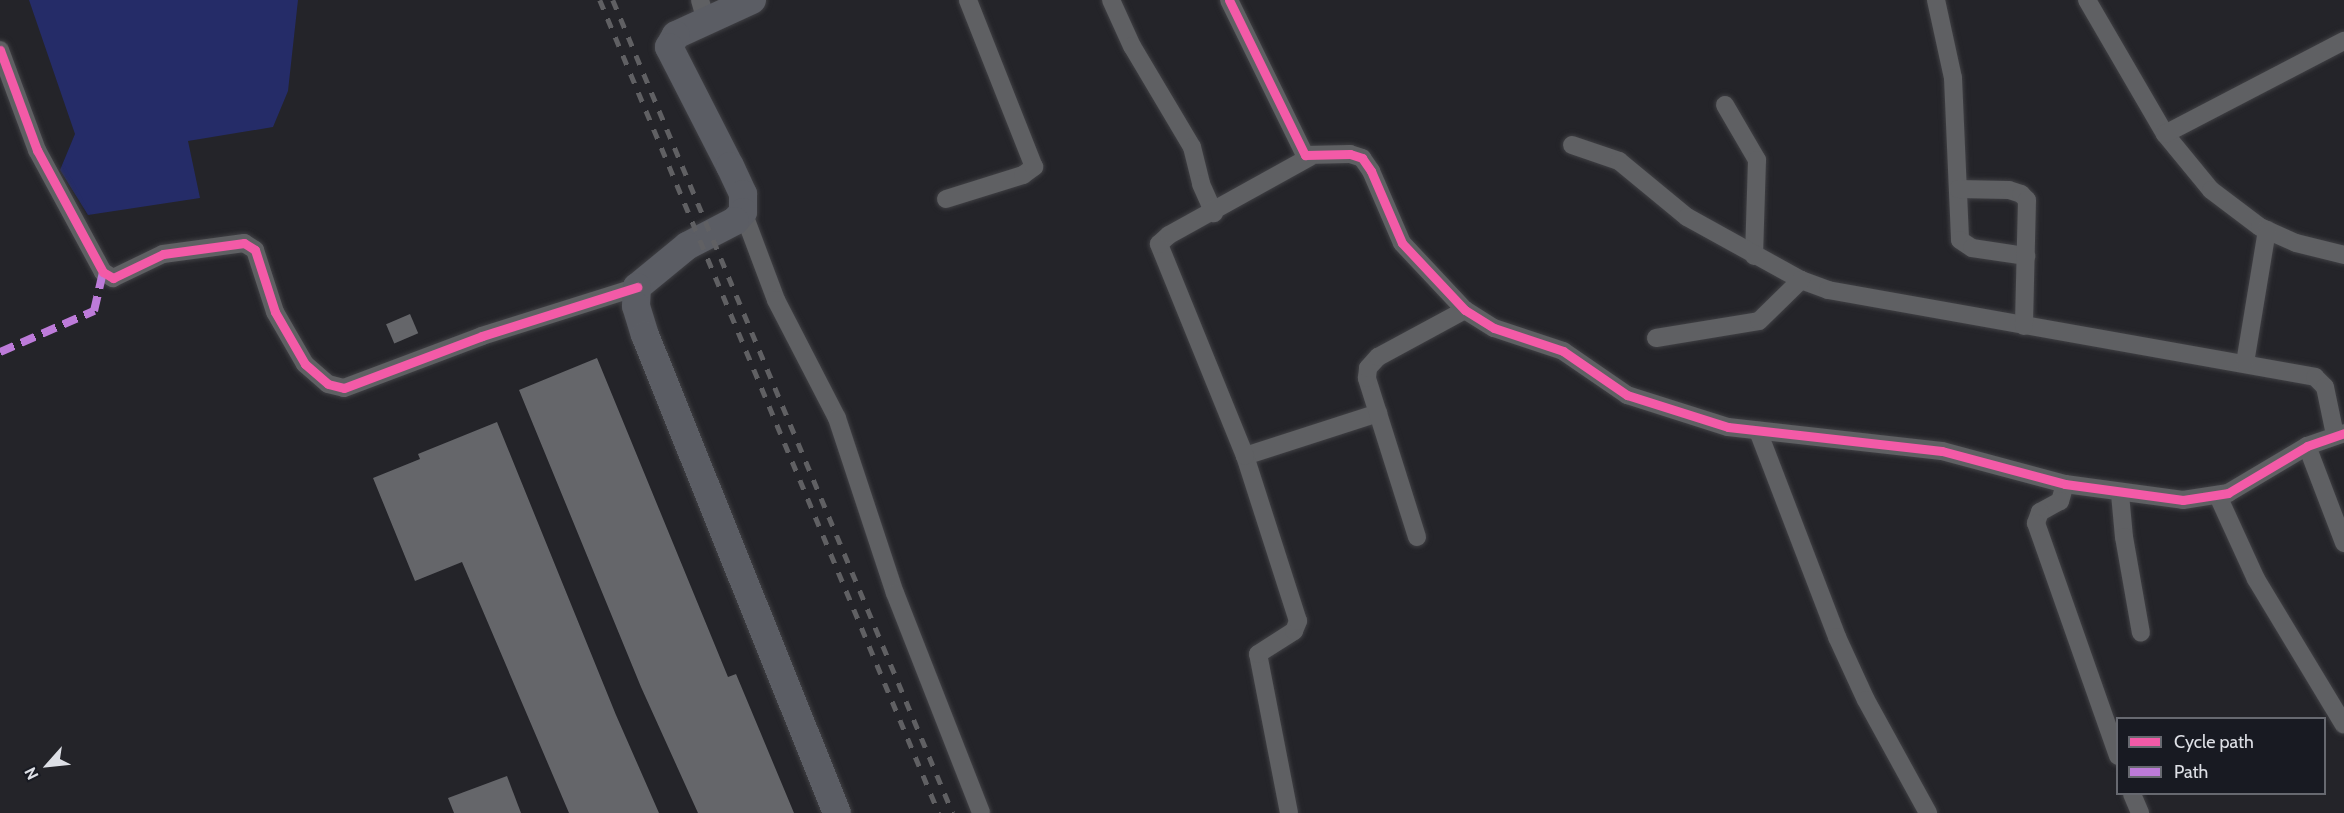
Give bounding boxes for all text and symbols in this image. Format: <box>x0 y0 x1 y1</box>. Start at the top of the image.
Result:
legend <box>2116 717 2326 795</box>
text: Cycle path <box>2174 731 2254 753</box>
north arrow <box>18 735 78 795</box>
text: Path <box>2174 761 2208 783</box>
text: N <box>20 764 43 783</box>

